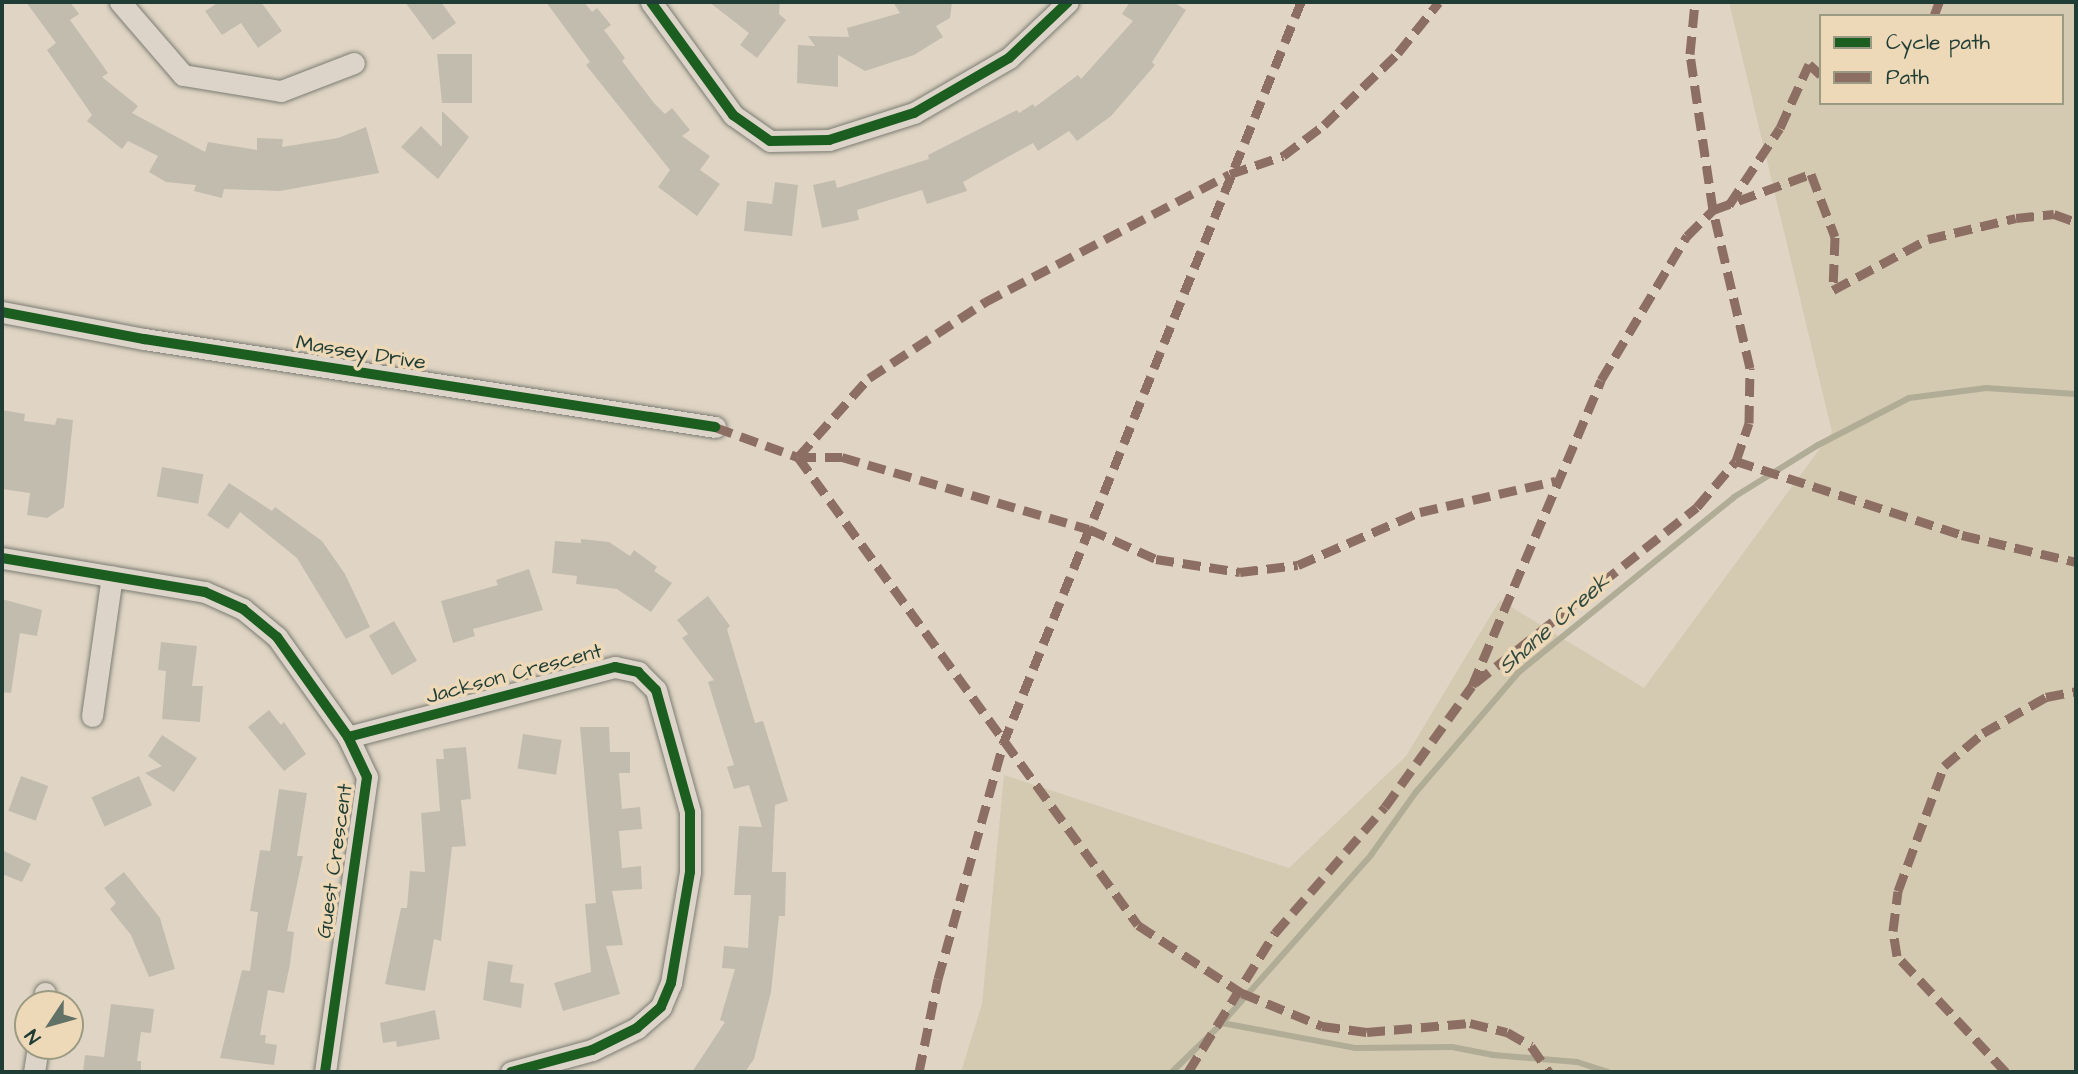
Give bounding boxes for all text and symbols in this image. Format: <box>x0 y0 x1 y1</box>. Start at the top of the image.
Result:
legend <box>1819 14 2064 105</box>
text: Cycle path <box>1886 28 1990 57</box>
text: Path <box>1886 63 1929 92</box>
street label: Massey Drive <box>294 330 428 376</box>
water label: Shane Creek <box>1492 568 1616 680</box>
street label: Jackson Crescent <box>423 638 605 710</box>
street label: Guest Crescent <box>312 782 358 940</box>
north arrow <box>14 990 84 1060</box>
text: N <box>19 1024 48 1049</box>

